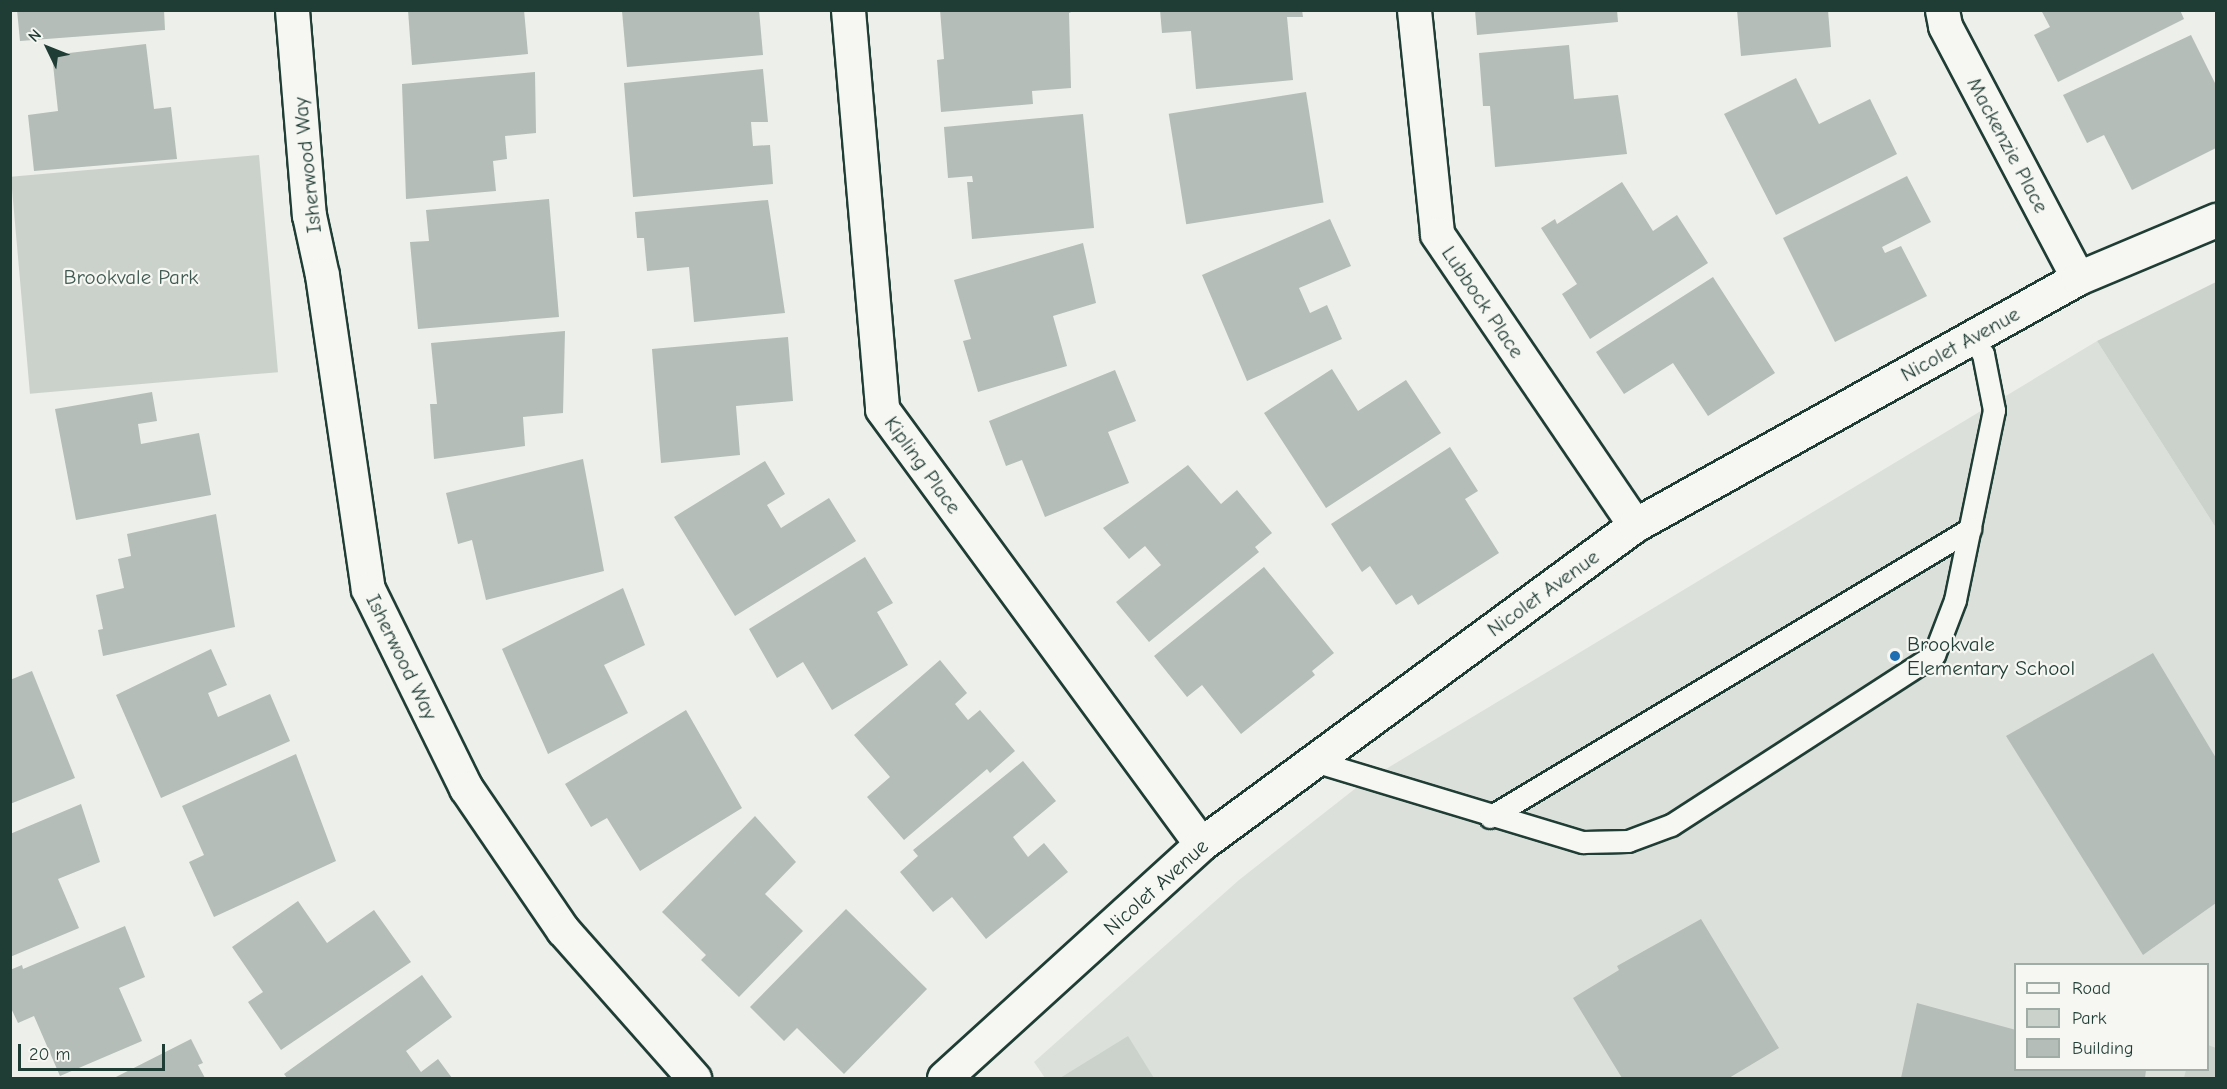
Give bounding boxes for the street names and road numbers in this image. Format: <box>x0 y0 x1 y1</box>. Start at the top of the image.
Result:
street label: Mackenzie Place <box>1962 73 2054 217</box>
street label: Isherwood Way <box>287 96 327 234</box>
street label: Lubbock Place <box>1436 241 1530 363</box>
street label: Nicolet Avenue <box>1896 301 2024 387</box>
street label: Kipling Place <box>879 411 967 519</box>
street label: Nicolet Avenue <box>1482 544 1604 642</box>
street label: Isherwood Way <box>361 590 443 724</box>
street label: Nicolet Avenue <box>1099 834 1213 940</box>

